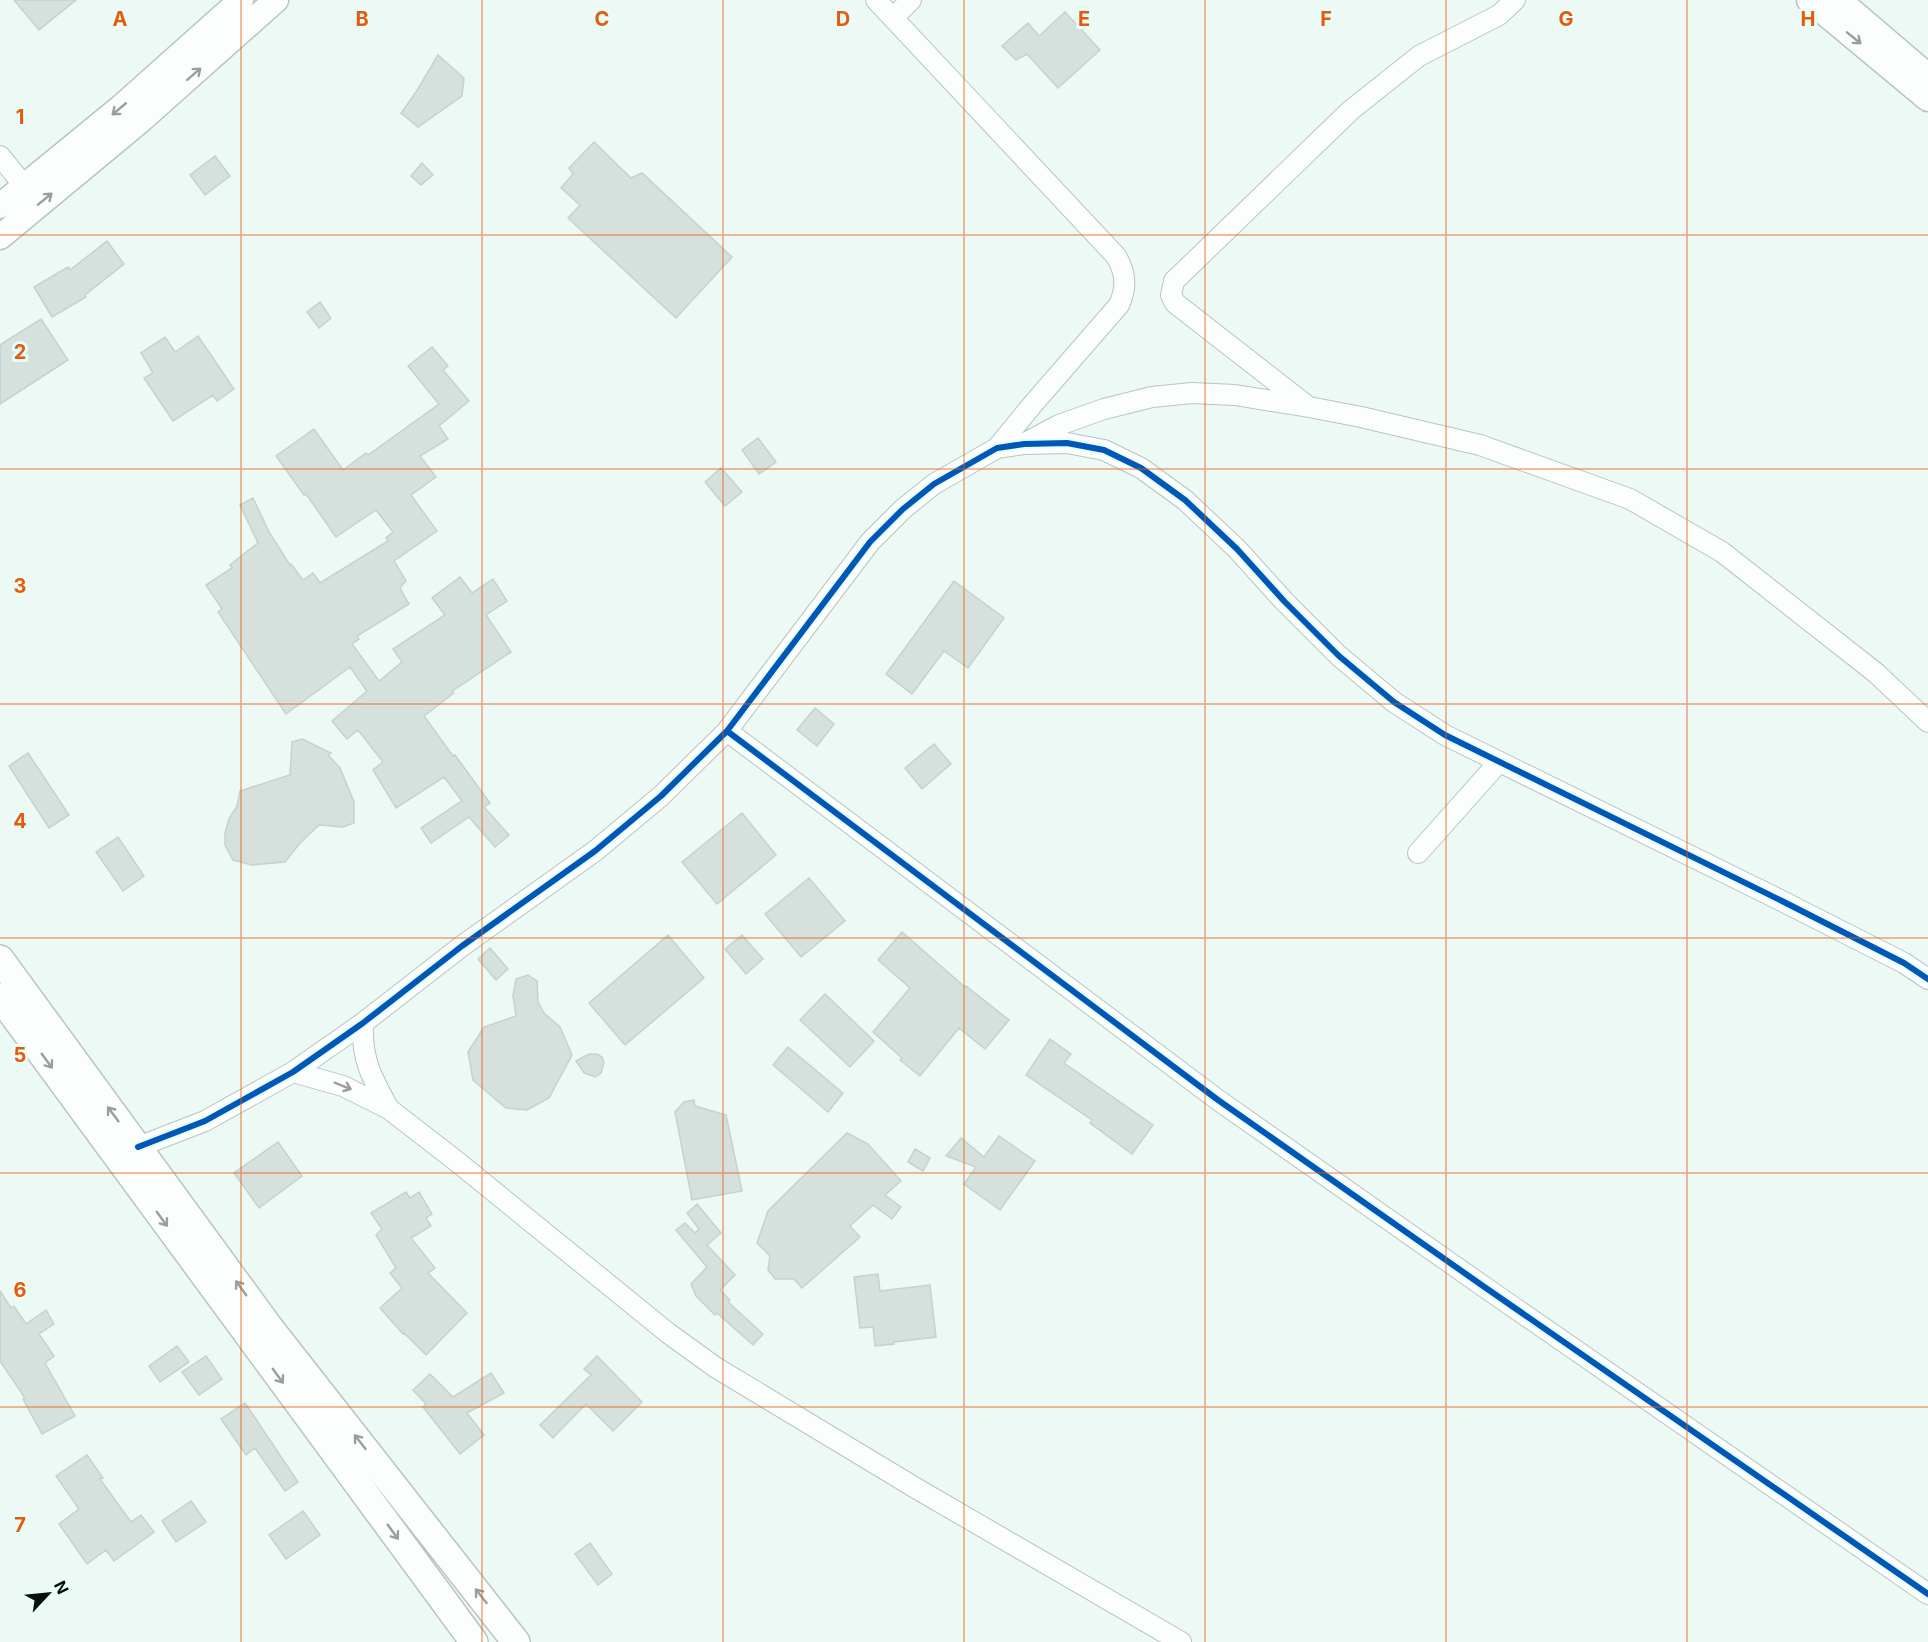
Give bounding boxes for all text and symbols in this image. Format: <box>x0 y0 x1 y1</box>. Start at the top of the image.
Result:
text: A <box>113 7 128 31</box>
text: B <box>355 7 369 31</box>
text: C <box>595 7 609 31</box>
text: D <box>836 7 850 31</box>
text: E <box>1078 7 1090 31</box>
text: F <box>1320 7 1332 31</box>
text: G <box>1558 7 1574 31</box>
text: H <box>1801 7 1815 31</box>
one-way arrow <box>1846 31 1862 44</box>
one-way arrow <box>186 67 201 81</box>
one-way arrow <box>111 102 127 115</box>
text: 1 <box>16 105 24 129</box>
one-way arrow <box>37 193 53 206</box>
text: 2 <box>14 340 26 364</box>
text: 3 <box>14 574 26 598</box>
text: 4 <box>13 809 27 833</box>
text: 5 <box>14 1043 26 1067</box>
one-way arrow <box>41 1053 53 1069</box>
one-way arrow <box>333 1082 351 1093</box>
one-way arrow <box>107 1106 120 1122</box>
one-way arrow <box>156 1210 168 1226</box>
text: 6 <box>14 1278 27 1302</box>
one-way arrow <box>235 1281 247 1297</box>
one-way arrow <box>271 1367 284 1383</box>
one-way arrow <box>354 1435 367 1451</box>
text: 7 <box>14 1513 26 1537</box>
one-way arrow <box>387 1524 400 1540</box>
north arrow <box>18 1564 78 1624</box>
text: N <box>50 1578 73 1597</box>
one-way arrow <box>474 1588 487 1604</box>

